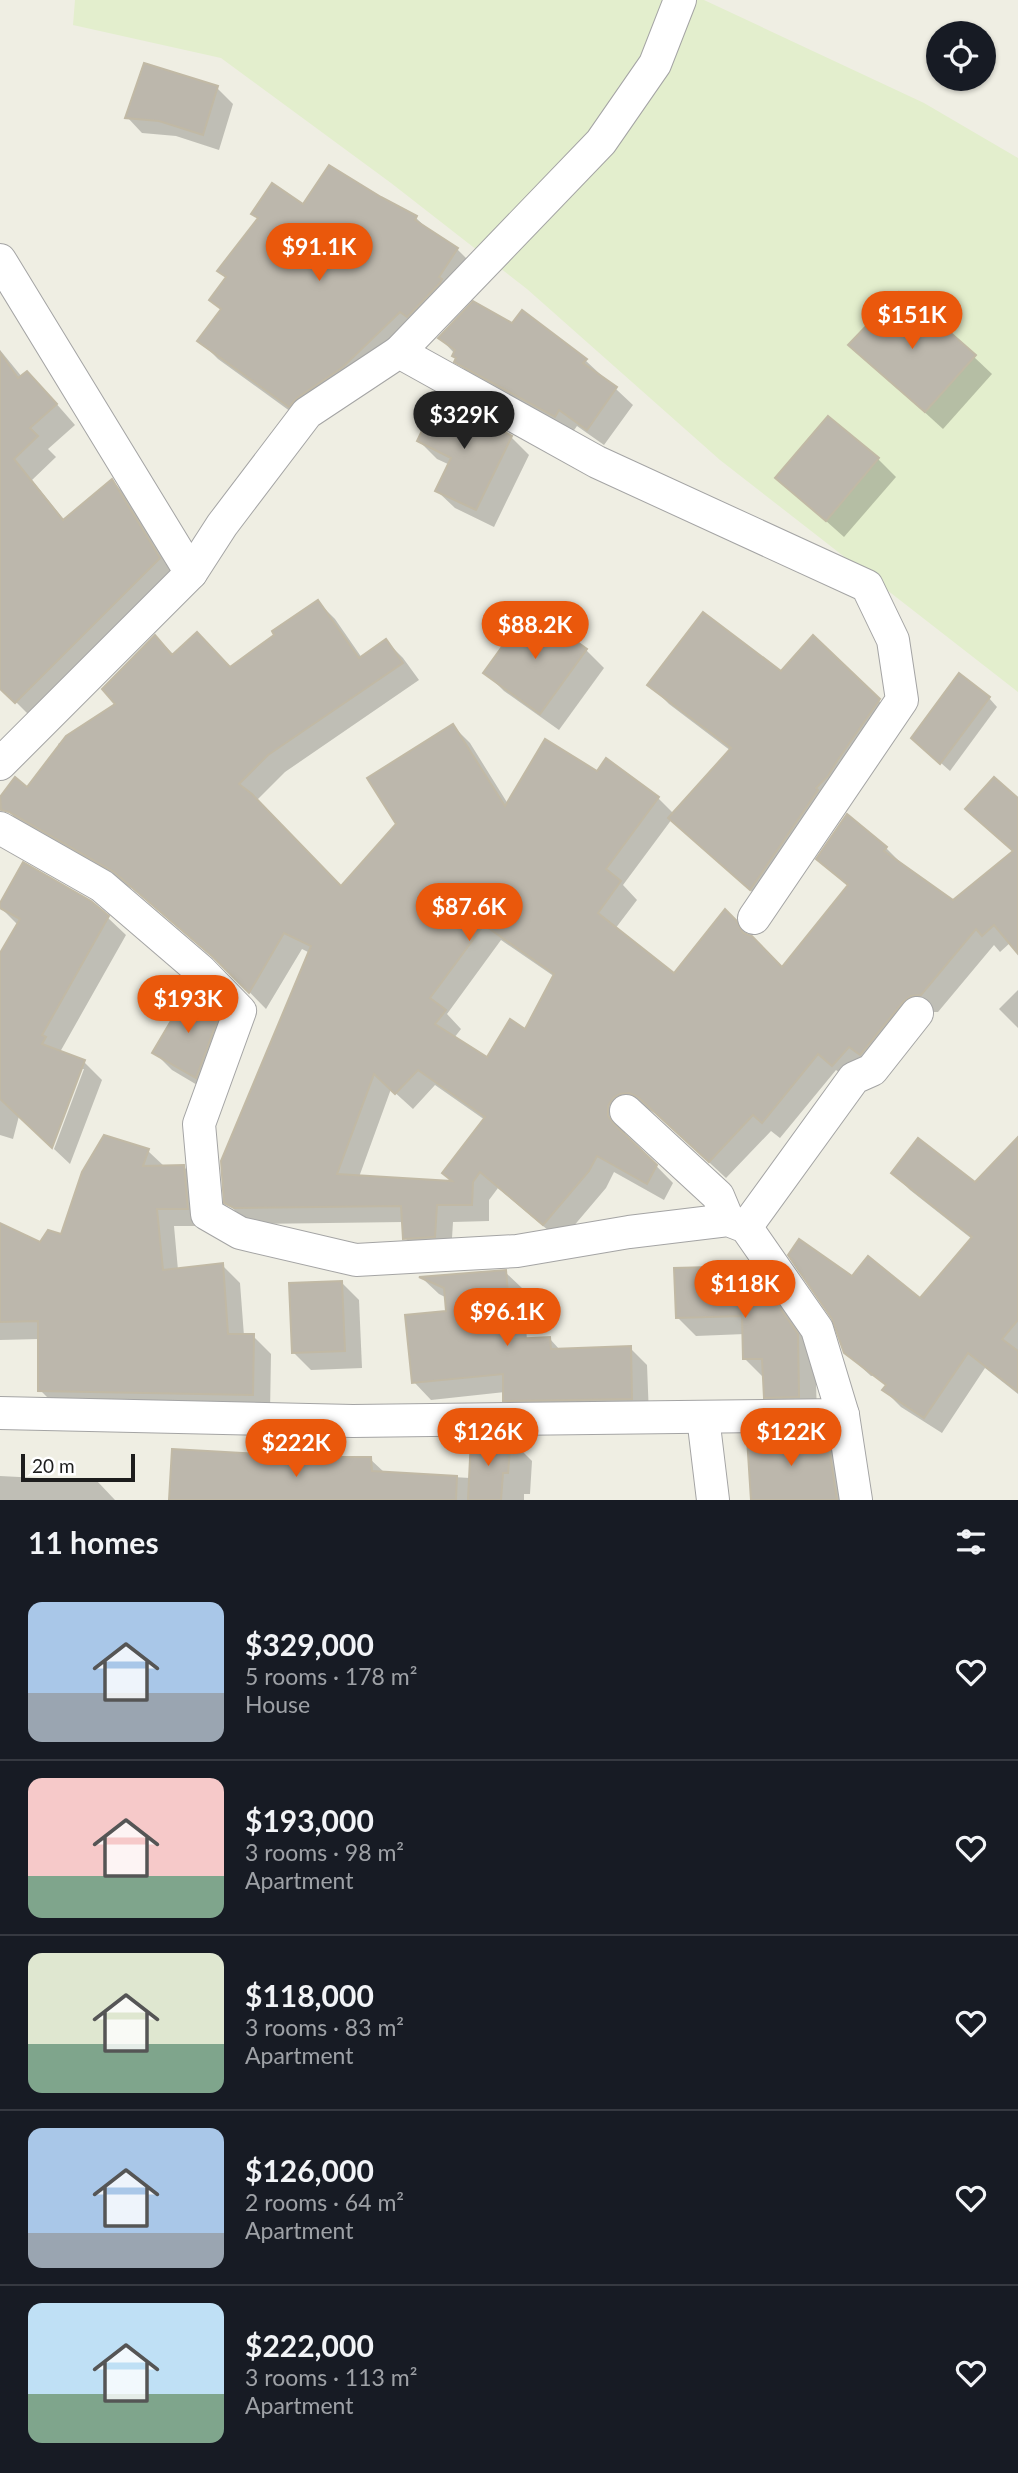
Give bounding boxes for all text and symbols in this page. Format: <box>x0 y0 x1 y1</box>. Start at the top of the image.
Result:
map controls <box>926 21 996 91</box>
button: locate <box>926 21 996 91</box>
pin: $91.1K <box>262 224 376 283</box>
text: $91.1K <box>282 232 356 260</box>
pin: $151K <box>863 292 961 351</box>
text: $151K <box>877 300 947 328</box>
pin: $329K <box>415 392 513 451</box>
text: $329K <box>429 400 499 428</box>
pin: $88.2K <box>478 602 592 661</box>
text: $88.2K <box>498 610 572 638</box>
pin: $87.6K <box>412 884 526 943</box>
text: $87.6K <box>432 892 506 920</box>
pin: $193K <box>139 976 237 1035</box>
text: $193K <box>153 984 223 1012</box>
pin: $118K <box>696 1260 794 1320</box>
text: $118K <box>710 1269 780 1297</box>
pin: $96.1K <box>450 1288 564 1348</box>
text: $96.1K <box>470 1297 544 1325</box>
pin: $126K <box>439 1408 537 1468</box>
pin: $122K <box>742 1408 840 1468</box>
text: $126K <box>453 1417 523 1445</box>
text: $122K <box>756 1417 826 1445</box>
pin: $222K <box>247 1420 345 1479</box>
text: $222K <box>261 1428 331 1456</box>
scale bar <box>21 1451 135 1483</box>
text: 20 m <box>32 1454 75 1477</box>
icon: filters <box>952 1523 990 1561</box>
text: 11 homes <box>28 1524 159 1560</box>
text: $329,000 <box>245 1626 374 1662</box>
icon: home <box>84 1630 168 1714</box>
icon: heart <box>952 1653 990 1691</box>
text: 5 rooms · 178 m² <box>245 1662 417 1690</box>
text: House <box>245 1690 310 1718</box>
text: $193,000 <box>245 1802 374 1838</box>
icon: home <box>84 1806 168 1890</box>
icon: heart <box>952 1829 990 1867</box>
text: 3 rooms · 98 m² <box>245 1838 404 1866</box>
text: Apartment <box>245 1866 353 1894</box>
text: $118,000 <box>245 1977 374 2013</box>
icon: home <box>84 1981 168 2065</box>
icon: heart <box>952 2004 990 2042</box>
text: 3 rooms · 83 m² <box>245 2013 404 2041</box>
text: Apartment <box>245 2041 353 2069</box>
text: $126,000 <box>245 2152 374 2188</box>
icon: home <box>84 2156 168 2240</box>
icon: heart <box>952 2179 990 2217</box>
text: 2 rooms · 64 m² <box>245 2188 404 2216</box>
text: Apartment <box>245 2216 353 2244</box>
text: $222,000 <box>245 2327 374 2363</box>
icon: home <box>84 2331 168 2415</box>
icon: heart <box>952 2354 990 2392</box>
text: 3 rooms · 113 m² <box>245 2363 417 2391</box>
text: Apartment <box>245 2391 353 2419</box>

